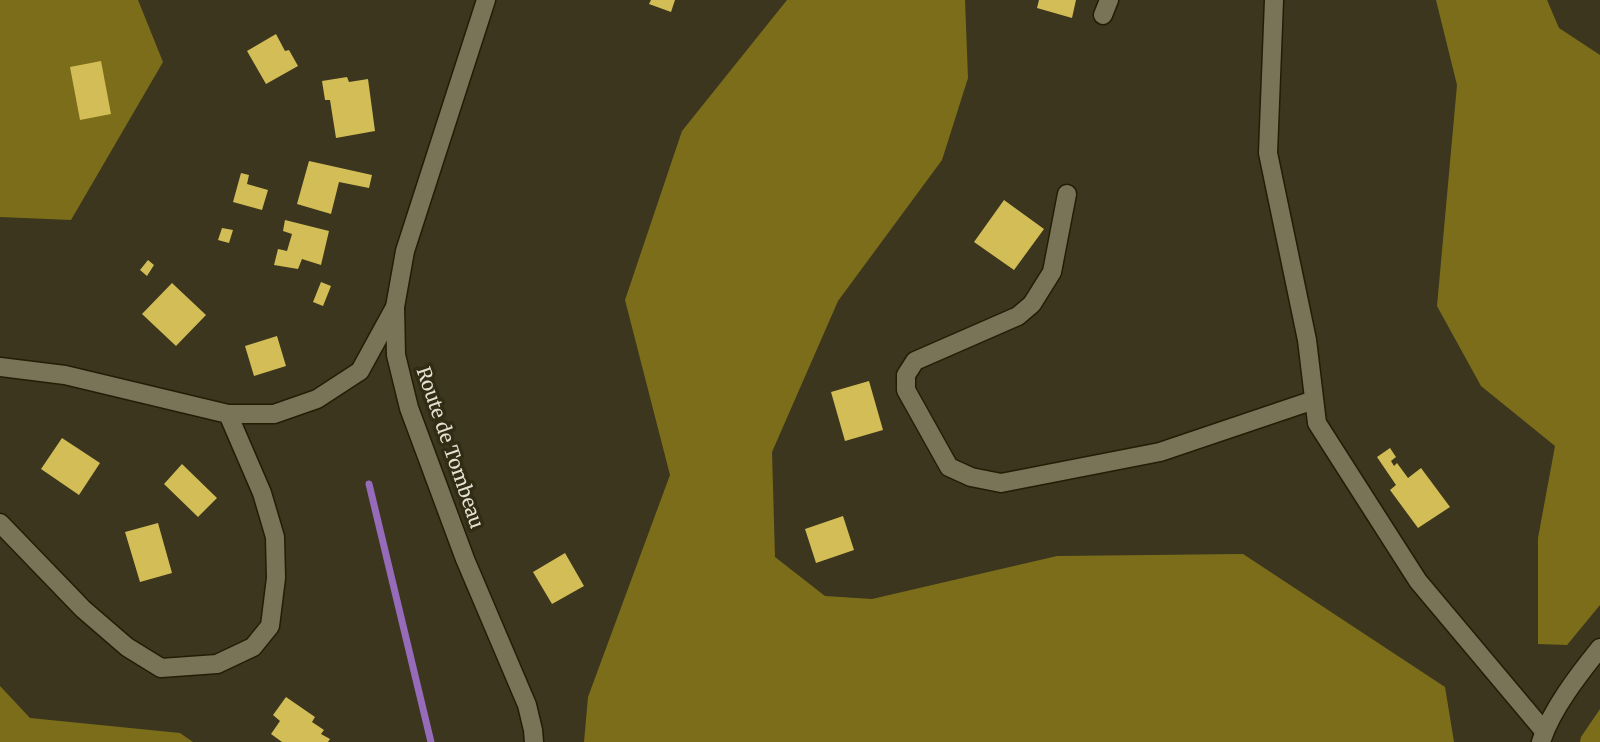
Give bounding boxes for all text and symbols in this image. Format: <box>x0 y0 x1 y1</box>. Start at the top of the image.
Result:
street label: Route de Tombeau <box>411 364 487 532</box>

